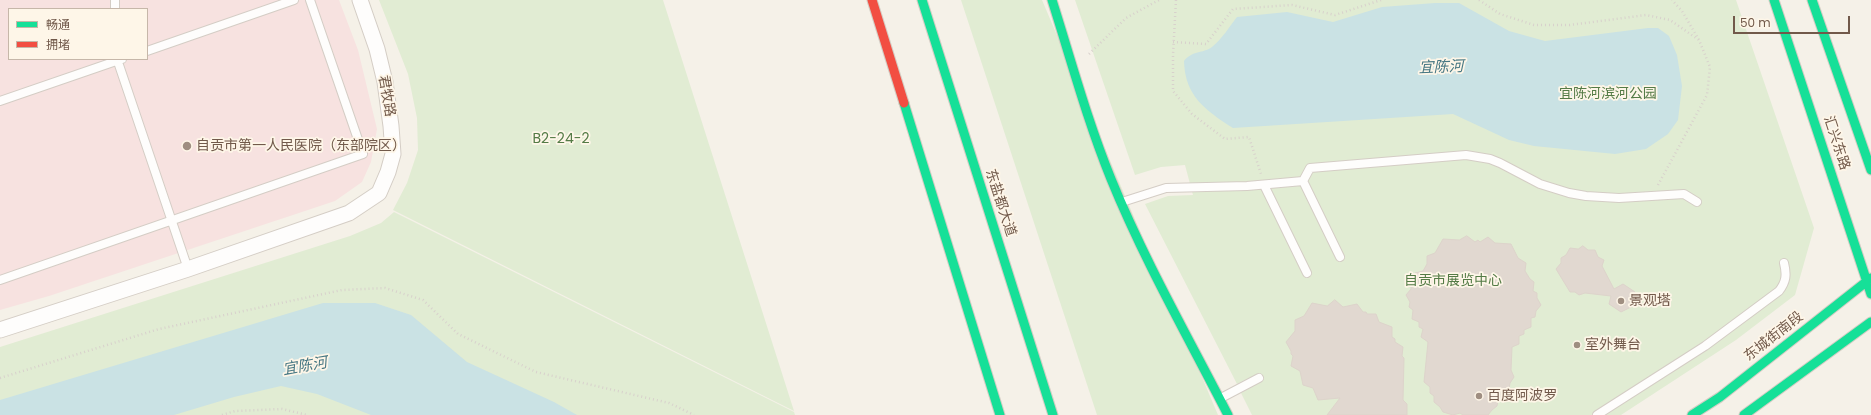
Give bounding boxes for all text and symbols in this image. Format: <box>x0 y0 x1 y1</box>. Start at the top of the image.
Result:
legend <box>8 8 148 60</box>
scale bar <box>1735 8 1852 34</box>
text: 50 m <box>1740 14 1771 31</box>
text: 畅通 <box>46 16 70 33</box>
text: 拥堵 <box>46 36 70 53</box>
water label: 宜陈河 <box>1418 58 1464 78</box>
street label: 君牧路 <box>374 74 398 118</box>
park label: 宜陈河滨河公园 <box>1559 86 1657 102</box>
street label: 汇兴东路 <box>1819 114 1853 172</box>
park label: B2-24-2 <box>533 131 589 147</box>
place label: 自贡市第一人民医院（东部院区） <box>196 138 406 154</box>
marker: 自贡市第一人民医院（东部院区） <box>181 140 193 152</box>
street label: 东盐都大道 <box>981 167 1019 239</box>
park label: 自贡市展览中心 <box>1404 273 1502 289</box>
place label: 景观塔 <box>1629 293 1671 309</box>
marker: 景观塔 <box>1616 296 1626 306</box>
street label: 东城街南段 <box>1741 309 1807 365</box>
place label: 室外舞台 <box>1585 337 1641 353</box>
marker: 室外舞台 <box>1572 340 1582 350</box>
water label: 宜陈河 <box>281 354 329 380</box>
place label: 百度阿波罗 <box>1487 388 1557 404</box>
marker: 百度阿波罗 <box>1474 391 1484 401</box>

